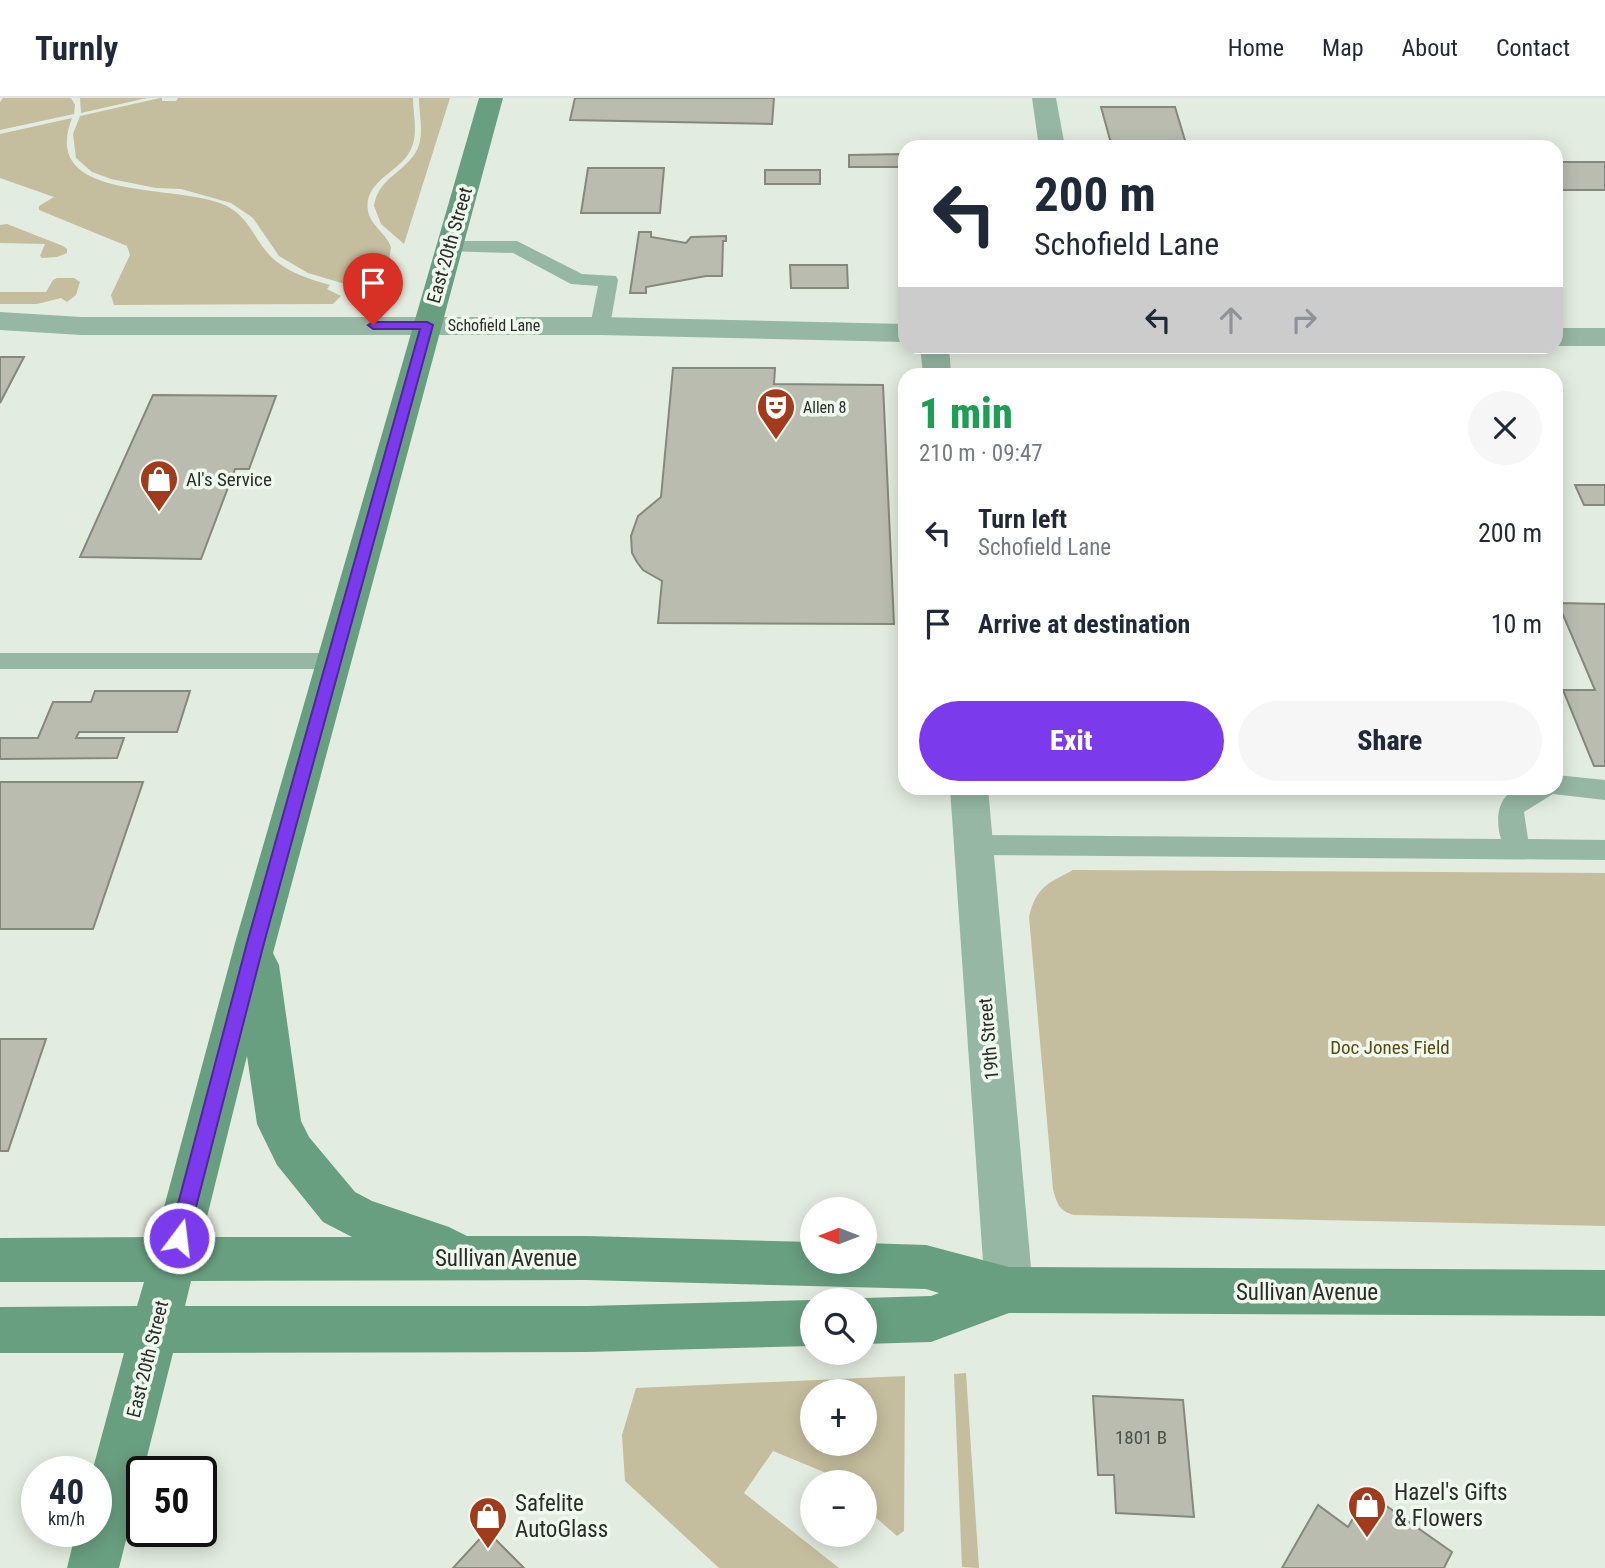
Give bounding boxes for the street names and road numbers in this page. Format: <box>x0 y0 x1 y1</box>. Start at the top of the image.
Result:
street label: East 20th Street <box>422 184 477 306</box>
street label: Schofield Lane <box>448 316 540 335</box>
street label: 19th Street <box>973 997 1004 1081</box>
street label: Sullivan Avenue <box>435 1245 577 1272</box>
street label: Sullivan Avenue <box>1236 1279 1378 1306</box>
street label: East 20th Street <box>122 1298 173 1420</box>

